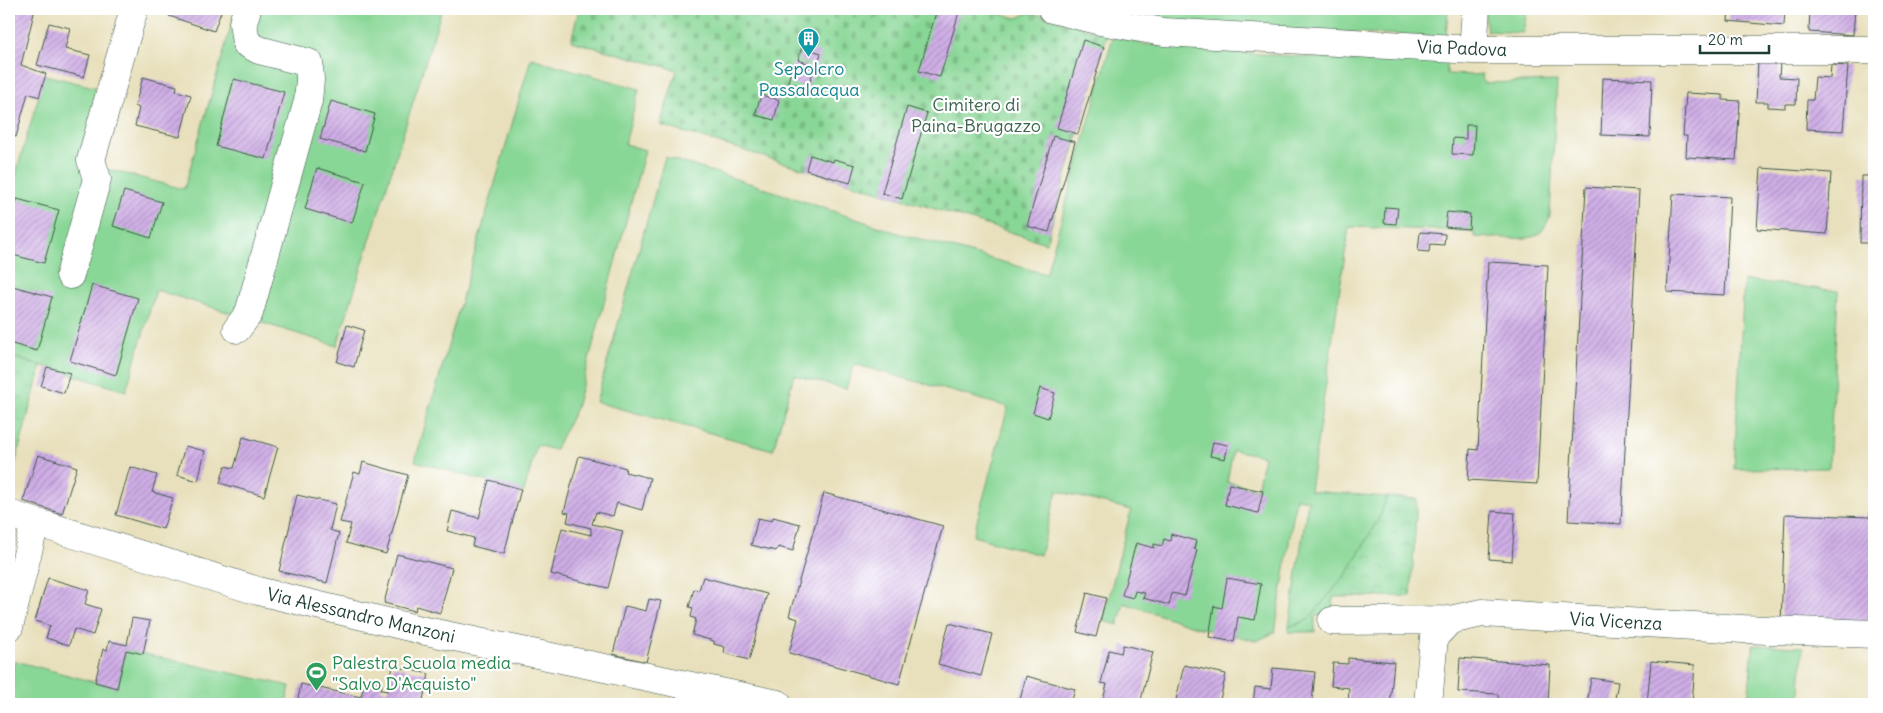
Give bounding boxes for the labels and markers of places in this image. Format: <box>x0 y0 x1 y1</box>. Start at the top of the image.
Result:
building icon: Sepolcro Passalacqua <box>797 26 821 57</box>
place label: Sepolcro Passalacqua <box>758 57 860 101</box>
place label: Palestra Scuola media "Salvo D'Acquisto" <box>332 651 511 695</box>
sports icon: Palestra Scuola media "Salvo D'Acquisto" <box>304 660 328 691</box>

